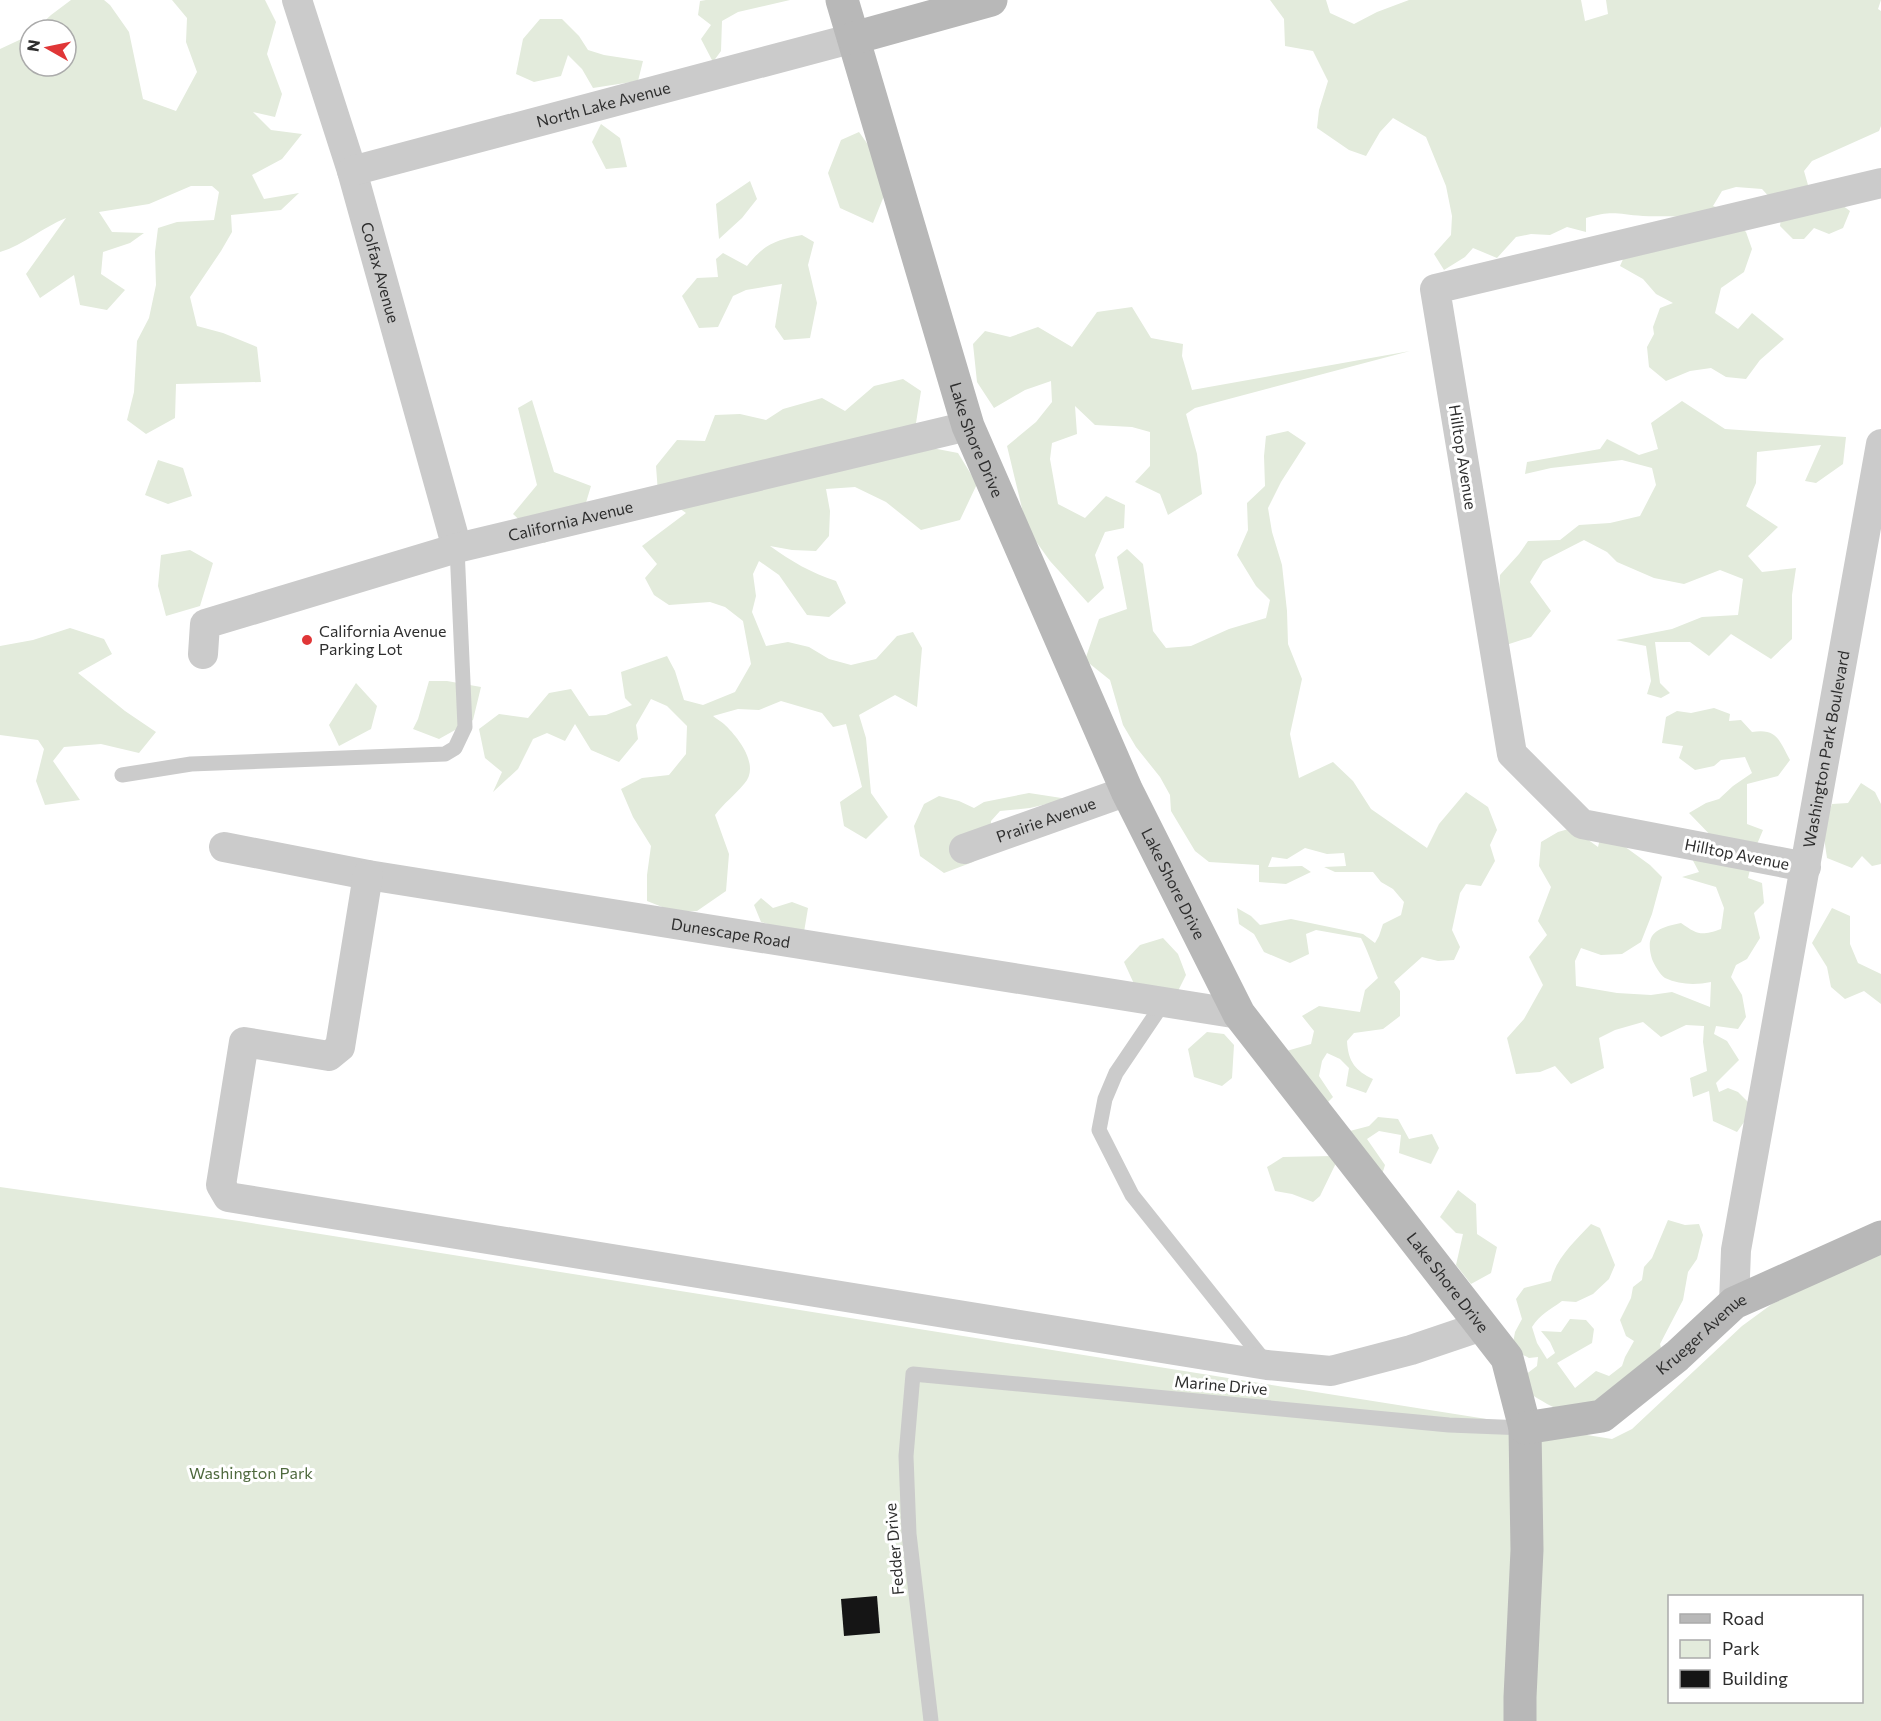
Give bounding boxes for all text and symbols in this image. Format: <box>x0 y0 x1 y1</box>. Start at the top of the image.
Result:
north arrow <box>18 18 78 78</box>
text: N <box>22 38 43 53</box>
street label: North Lake Avenue <box>534 77 672 131</box>
street label: Colfax Avenue <box>358 220 404 325</box>
street label: Lake Shore Drive <box>947 380 1008 500</box>
street label: Hilltop Avenue <box>1446 403 1481 511</box>
street label: California Avenue <box>506 496 635 544</box>
place label: California Avenue Parking Lot <box>319 621 446 658</box>
marker: California Avenue Parking Lot <box>300 633 314 647</box>
street label: Washington Park Boulevard <box>1799 649 1853 849</box>
street label: Prairie Avenue <box>994 793 1098 846</box>
street label: Lake Shore Drive <box>1138 825 1210 942</box>
street label: Hilltop Avenue <box>1683 834 1791 873</box>
street label: Dunescape Road <box>670 914 792 951</box>
street label: Lake Shore Drive <box>1403 1228 1493 1336</box>
street label: Krueger Avenue <box>1652 1289 1749 1378</box>
street label: Marine Drive <box>1174 1371 1268 1398</box>
park label: Washington Park <box>189 1463 313 1482</box>
street label: Fedder Drive <box>880 1502 907 1596</box>
legend <box>1668 1595 1863 1703</box>
text: Road <box>1722 1607 1764 1629</box>
text: Park <box>1722 1637 1760 1659</box>
text: Building <box>1722 1667 1788 1689</box>

